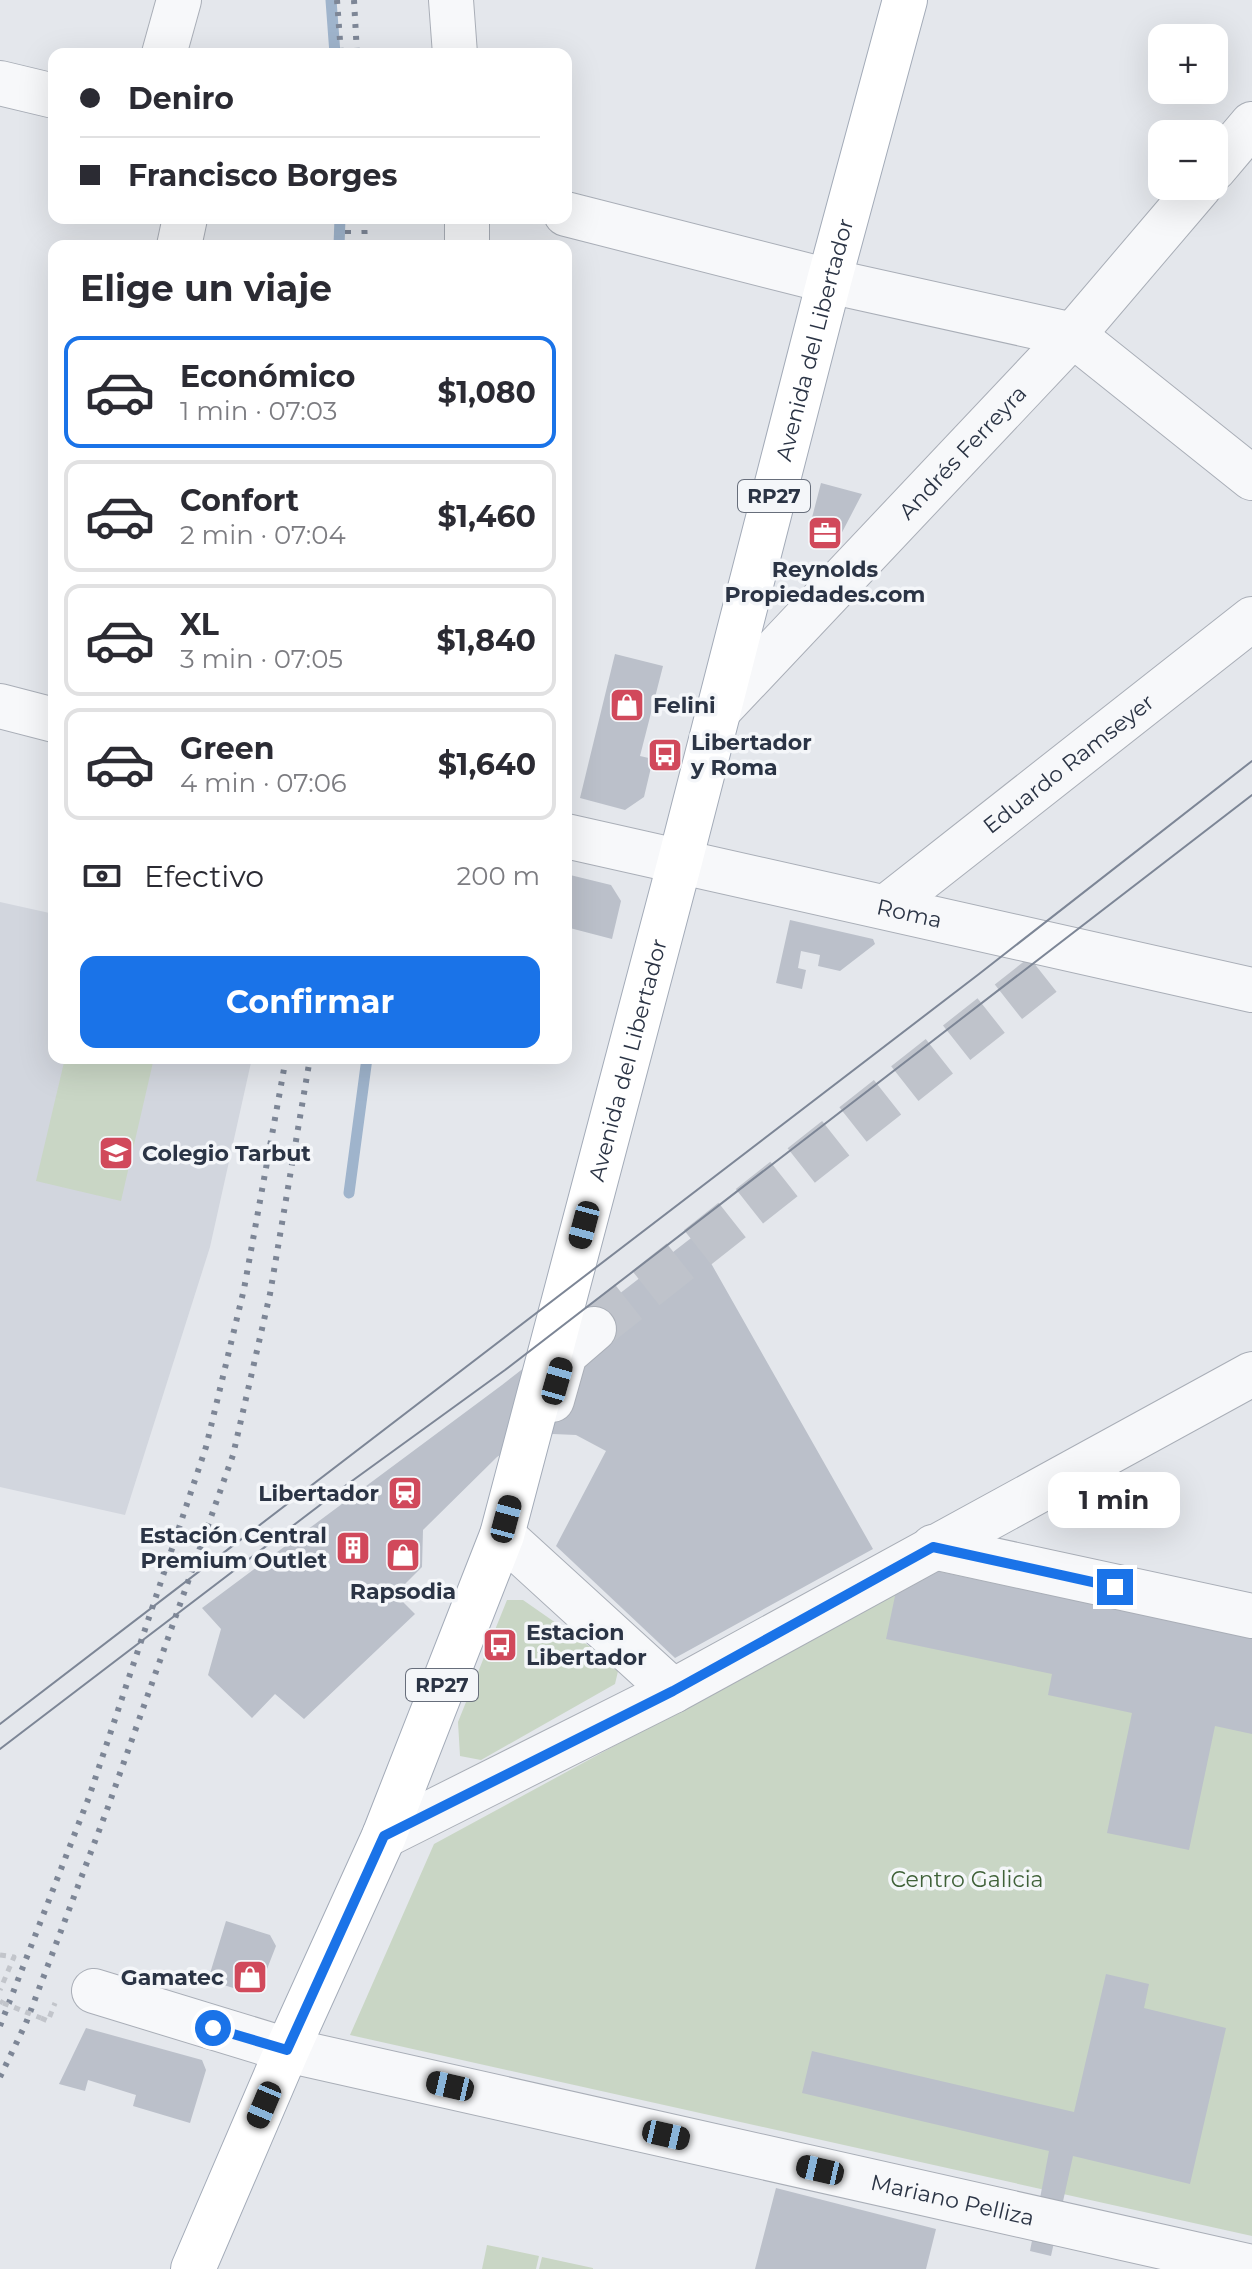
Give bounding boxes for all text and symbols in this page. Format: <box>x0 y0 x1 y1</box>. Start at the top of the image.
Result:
map controls <box>1148 24 1228 200</box>
button: + <box>1148 24 1228 104</box>
text: Deniro <box>128 80 234 117</box>
button: − <box>1148 120 1228 200</box>
text: Francisco Borges <box>128 157 397 194</box>
street label: Avenida del Libertador <box>770 215 859 464</box>
text: Elige un viaje <box>80 266 332 310</box>
icon: car <box>84 356 156 428</box>
text: Económico <box>180 358 355 395</box>
text: $1,080 <box>437 374 536 411</box>
street label: Andrés Ferreyra <box>893 380 1032 525</box>
text: 1 min · 07:03 <box>180 395 337 427</box>
icon: car <box>84 480 156 552</box>
road number: RP27 <box>738 480 810 512</box>
text: Confort <box>180 482 299 519</box>
text: $1,460 <box>437 498 536 535</box>
office icon: Reynolds Propiedades.com <box>806 514 844 552</box>
text: 2 min · 07:04 <box>180 519 346 551</box>
place label: Reynolds Propiedades.com <box>725 556 925 608</box>
icon: car <box>84 604 156 676</box>
text: XL <box>180 606 219 643</box>
text: $1,840 <box>436 622 536 659</box>
text: 3 min · 07:05 <box>180 643 343 675</box>
shop icon: Felini <box>608 686 646 724</box>
street label: Eduardo Ramseyer <box>977 688 1159 839</box>
place label: Felini <box>653 692 716 719</box>
icon: car <box>84 728 156 800</box>
place label: Libertador y Roma <box>690 729 812 781</box>
text: Green <box>180 730 274 767</box>
bus stop icon: Libertador y Roma <box>646 736 684 774</box>
text: $1,640 <box>438 746 536 783</box>
text: 4 min · 07:06 <box>180 767 347 799</box>
icon: cash <box>80 854 124 898</box>
text: Efectivo <box>144 858 264 895</box>
text: 200 m <box>456 860 540 892</box>
street label: Roma <box>874 893 945 934</box>
street label: Avenida del Libertador <box>583 936 672 1184</box>
button: Confirmar <box>80 956 540 1048</box>
school or university icon: Colegio Tarbut <box>97 1134 135 1172</box>
place label: Colegio Tarbut <box>142 1140 311 1167</box>
car <box>566 1199 602 1251</box>
car <box>539 1355 575 1407</box>
callout: 1 min <box>1049 1471 1181 1527</box>
station icon: Libertador <box>386 1474 424 1512</box>
place label: Libertador <box>258 1480 379 1507</box>
text: 1 min <box>1079 1484 1149 1516</box>
car <box>488 1493 524 1545</box>
place label: Estación Central Premium Outlet <box>139 1522 327 1574</box>
building icon: Estación Central Premium Outlet <box>334 1529 372 1567</box>
shop icon: Rapsodia <box>384 1536 422 1574</box>
route end <box>1097 1569 1133 1605</box>
place label: Rapsodia <box>350 1578 456 1605</box>
place label: Estacion Libertador <box>526 1619 647 1671</box>
bus stop icon: Estacion Libertador <box>481 1626 519 1664</box>
road number: RP27 <box>406 1669 478 1701</box>
park label: Centro Galicia <box>890 1866 1044 1893</box>
shop icon: Gamatec <box>231 1958 269 1996</box>
place label: Gamatec <box>121 1964 224 1991</box>
route start <box>195 2010 231 2046</box>
car <box>424 2069 476 2103</box>
car <box>244 2078 284 2132</box>
car <box>640 2118 692 2152</box>
car <box>794 2153 846 2187</box>
street label: Mariano Pelliza <box>868 2168 1037 2231</box>

